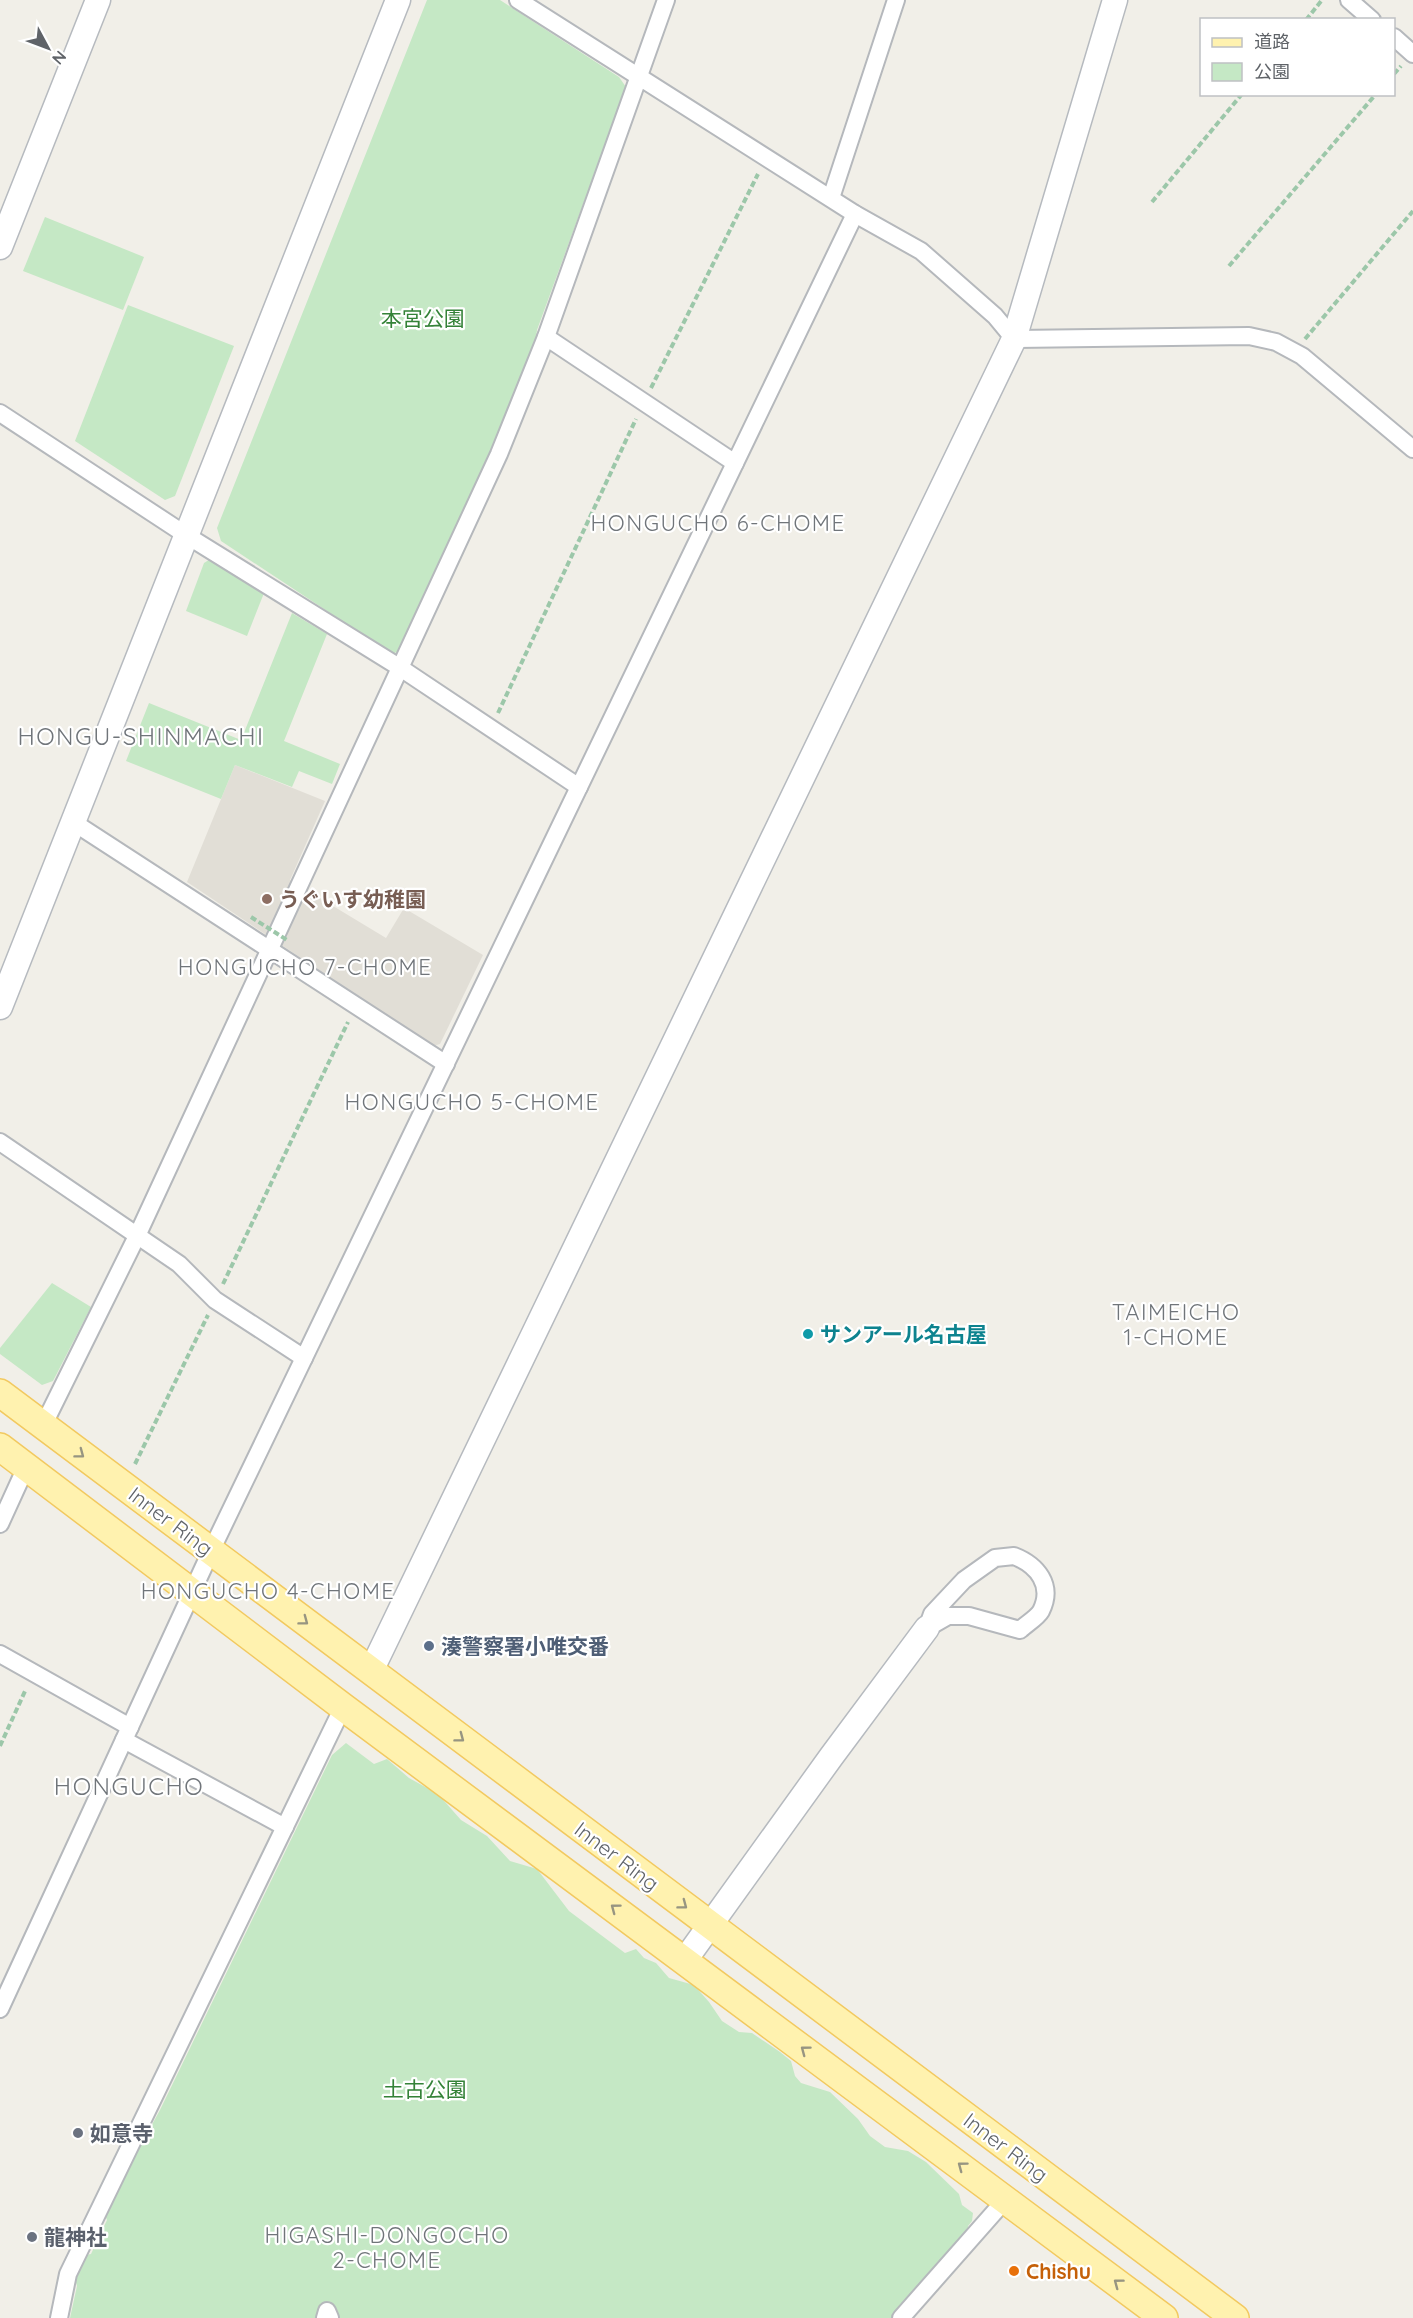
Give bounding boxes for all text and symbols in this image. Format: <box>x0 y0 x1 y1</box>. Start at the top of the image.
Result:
north arrow <box>18 18 78 78</box>
legend <box>1200 18 1395 96</box>
text: 道路 <box>1254 30 1290 53</box>
text: N <box>48 47 71 69</box>
text: 公園 <box>1254 60 1290 83</box>
park label: 本宮公園 <box>381 305 465 331</box>
district label: HONGUCHO 6-CHOME <box>591 509 845 537</box>
district label: HONGU-SHINMACHI <box>17 721 265 751</box>
place label: うぐいす幼稚園 <box>279 886 426 912</box>
marker: うぐいす幼稚園 <box>260 892 274 906</box>
district label: HONGUCHO 7-CHOME <box>178 953 432 981</box>
district label: HONGUCHO 5-CHOME <box>344 1088 600 1116</box>
district label: TAIMEICHO 1-CHOME <box>1112 1298 1240 1351</box>
place label: サンアール名古屋 <box>820 1321 987 1347</box>
marker: サンアール名古屋 <box>801 1327 815 1341</box>
one-way arrow <box>74 1446 85 1457</box>
street label: Inner Ring <box>124 1481 218 1561</box>
district label: HONGUCHO 4-CHOME <box>141 1577 395 1605</box>
one-way arrow <box>297 1613 308 1624</box>
place label: 湊警察署小唯交番 <box>441 1633 609 1659</box>
marker: 湊警察署小唯交番 <box>422 1639 436 1653</box>
one-way arrow <box>453 1730 464 1741</box>
district label: HONGUCHO <box>54 1771 204 1801</box>
street label: Inner Ring <box>570 1816 664 1896</box>
one-way arrow <box>677 1898 688 1909</box>
one-way arrow <box>610 1905 621 1916</box>
one-way arrow <box>801 2046 812 2057</box>
park label: 土古公園 <box>383 2076 467 2102</box>
street label: Inner Ring <box>959 2107 1053 2187</box>
place label: 如意寺 <box>90 2120 153 2146</box>
marker: 如意寺 <box>71 2126 85 2140</box>
one-way arrow <box>957 2162 968 2173</box>
district label: HIGASHI-DONGOCHO 2-CHOME <box>264 2221 510 2274</box>
place label: 龍神社 <box>44 2224 107 2250</box>
marker: 龍神社 <box>25 2230 39 2244</box>
place label: Chishu <box>1026 2258 1091 2284</box>
marker: Chishu <box>1007 2264 1021 2278</box>
one-way arrow <box>1113 2279 1124 2290</box>

